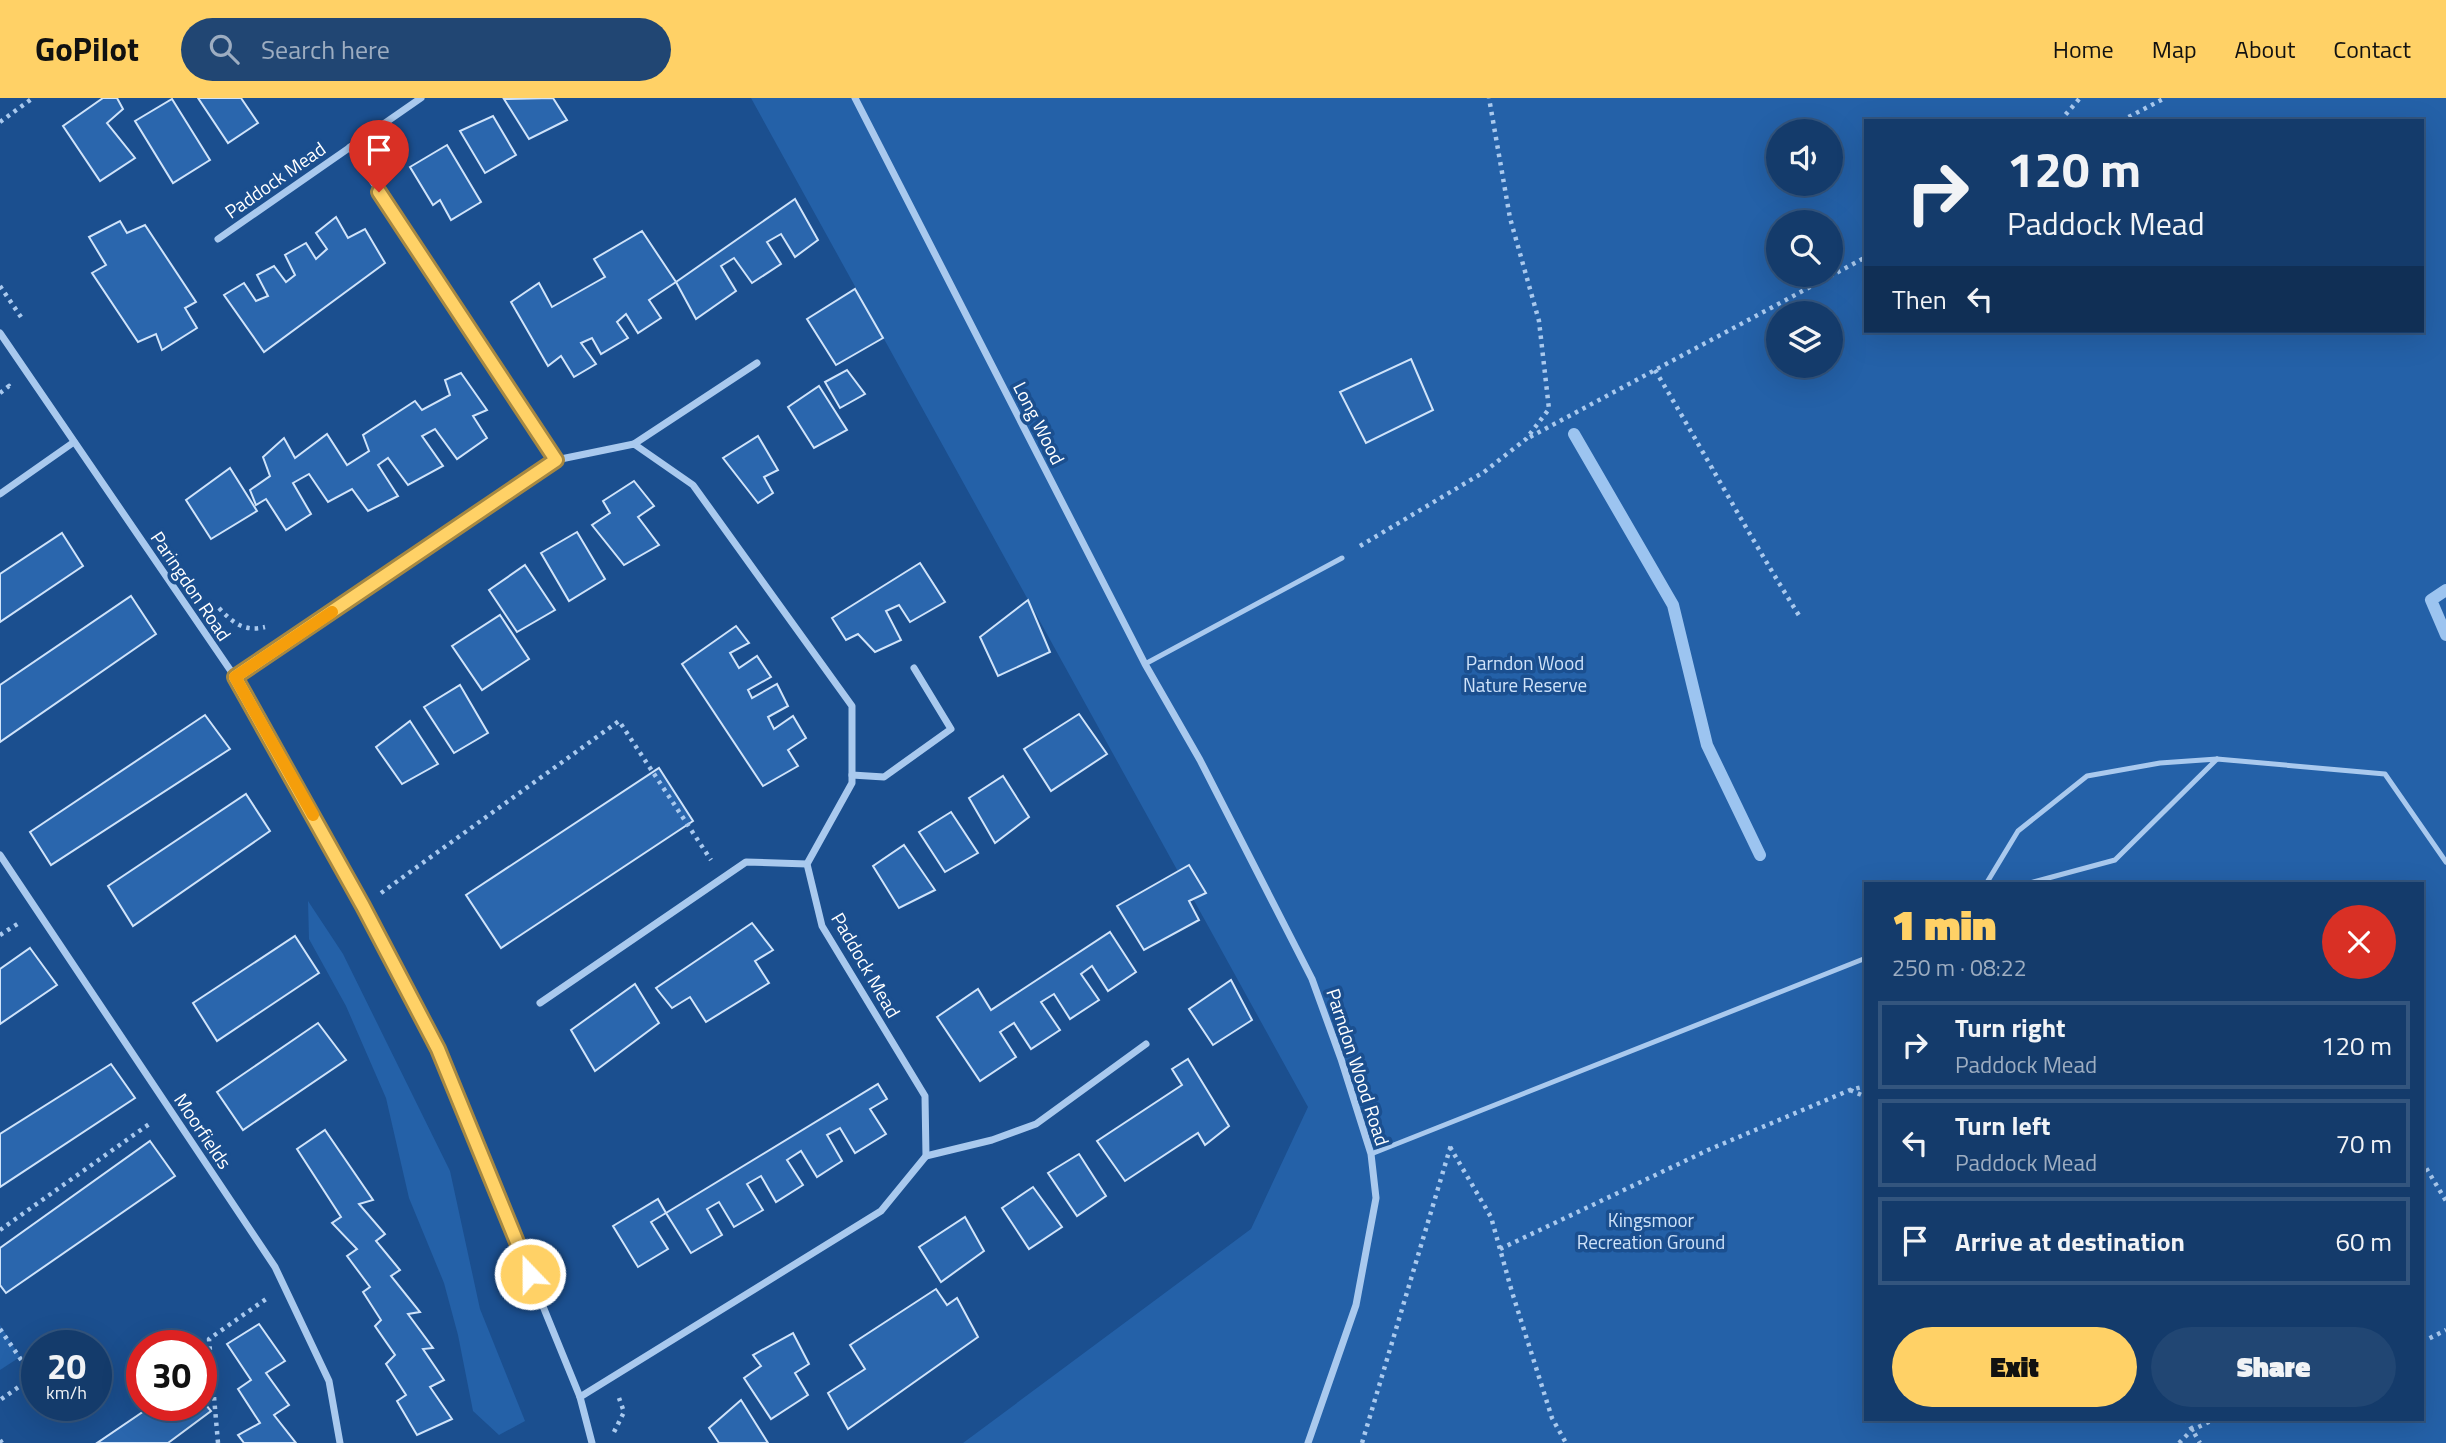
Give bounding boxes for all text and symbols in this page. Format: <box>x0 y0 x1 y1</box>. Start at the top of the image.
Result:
search box <box>181 18 671 81</box>
text: GoPilot <box>35 24 139 74</box>
icon: search <box>205 30 243 68</box>
text: Search here <box>261 30 390 69</box>
text: Home <box>2053 31 2114 67</box>
text: Map <box>2152 31 2197 67</box>
text: About <box>2235 31 2295 67</box>
text: Contact <box>2333 31 2411 67</box>
map controls <box>1766 119 1843 378</box>
button: sound <box>1766 119 1843 196</box>
pin <box>349 120 409 192</box>
icon: arrive <box>360 131 398 169</box>
text: 120 m <box>2007 131 2141 206</box>
street label: Paddock Mead <box>218 134 331 225</box>
icon: right <box>1892 147 1983 238</box>
text: Paddock Mead <box>2007 199 2205 247</box>
button: search <box>1766 210 1843 287</box>
text: Then <box>1892 280 1947 319</box>
icon: left <box>1961 280 1999 318</box>
button: layers <box>1766 301 1843 378</box>
street label: Long Wood <box>1006 376 1073 469</box>
street label: Paringdon Road <box>144 525 239 646</box>
park label: Parndon Wood Nature Reserve <box>1463 648 1587 699</box>
text: 1 min <box>1892 892 1996 956</box>
button: close <box>2322 905 2396 979</box>
street label: Paddock Mead <box>825 907 908 1023</box>
text: 250 m · 08:22 <box>1892 950 2027 985</box>
street label: Parndon Wood Road <box>1319 984 1398 1149</box>
text: Turn right <box>1955 1008 2066 1047</box>
icon: right <box>1896 1026 1934 1064</box>
text: 120 m <box>2321 1026 2392 1065</box>
text: Paddock Mead <box>1955 1047 2097 1082</box>
street label: Moorfields <box>167 1087 240 1175</box>
text: Turn left <box>1955 1106 2050 1145</box>
icon: left <box>1896 1124 1934 1162</box>
text: 70 m <box>2335 1124 2392 1163</box>
text: Paddock Mead <box>1955 1145 2097 1180</box>
park label: Kingsmoor Recreation Ground <box>1577 1205 1725 1256</box>
icon: arrive <box>1896 1222 1934 1260</box>
text: Arrive at destination <box>1955 1222 2185 1261</box>
text: 60 m <box>2335 1222 2392 1261</box>
position arrow <box>493 1237 567 1311</box>
button: Exit <box>1892 1327 2137 1407</box>
button: Share <box>2151 1327 2396 1407</box>
speed limit sign: 30 <box>126 1330 217 1421</box>
text: 20 <box>47 1339 86 1393</box>
text: km/h <box>46 1379 87 1406</box>

